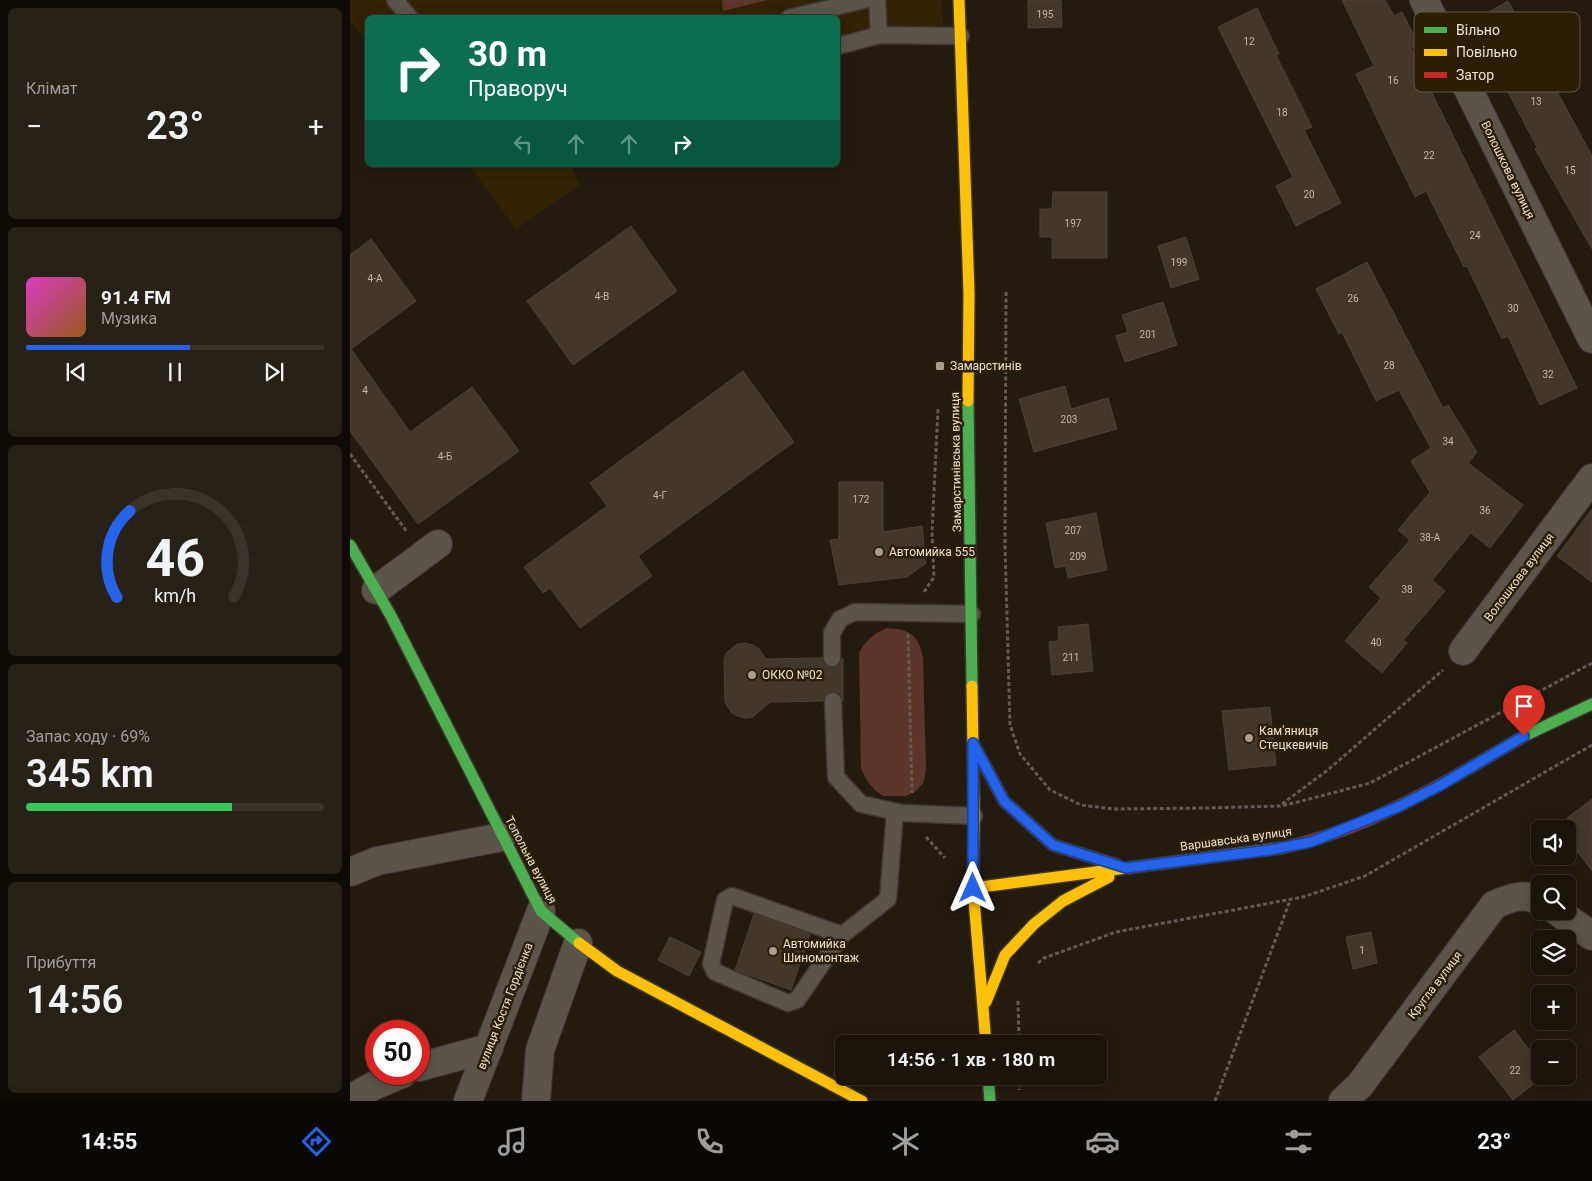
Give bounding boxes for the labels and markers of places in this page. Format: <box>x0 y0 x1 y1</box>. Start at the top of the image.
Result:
place label: Замарстинів <box>950 359 1022 373</box>
marker: Замарстинів <box>934 360 946 372</box>
place label: Автомийка 555 <box>889 545 975 559</box>
marker: Автомийка 555 <box>873 546 885 558</box>
place label: ОККО №02 <box>762 668 823 682</box>
marker: ОККО №02 <box>746 669 758 681</box>
pin <box>1503 685 1545 736</box>
place label: Кам'яниця Стецкевичів <box>1259 724 1329 752</box>
marker: Кам'яниця Стецкевичів <box>1243 732 1255 744</box>
place label: Автомийка Шиномонтаж <box>783 937 860 965</box>
marker: Автомийка Шиномонтаж <box>767 945 779 957</box>

